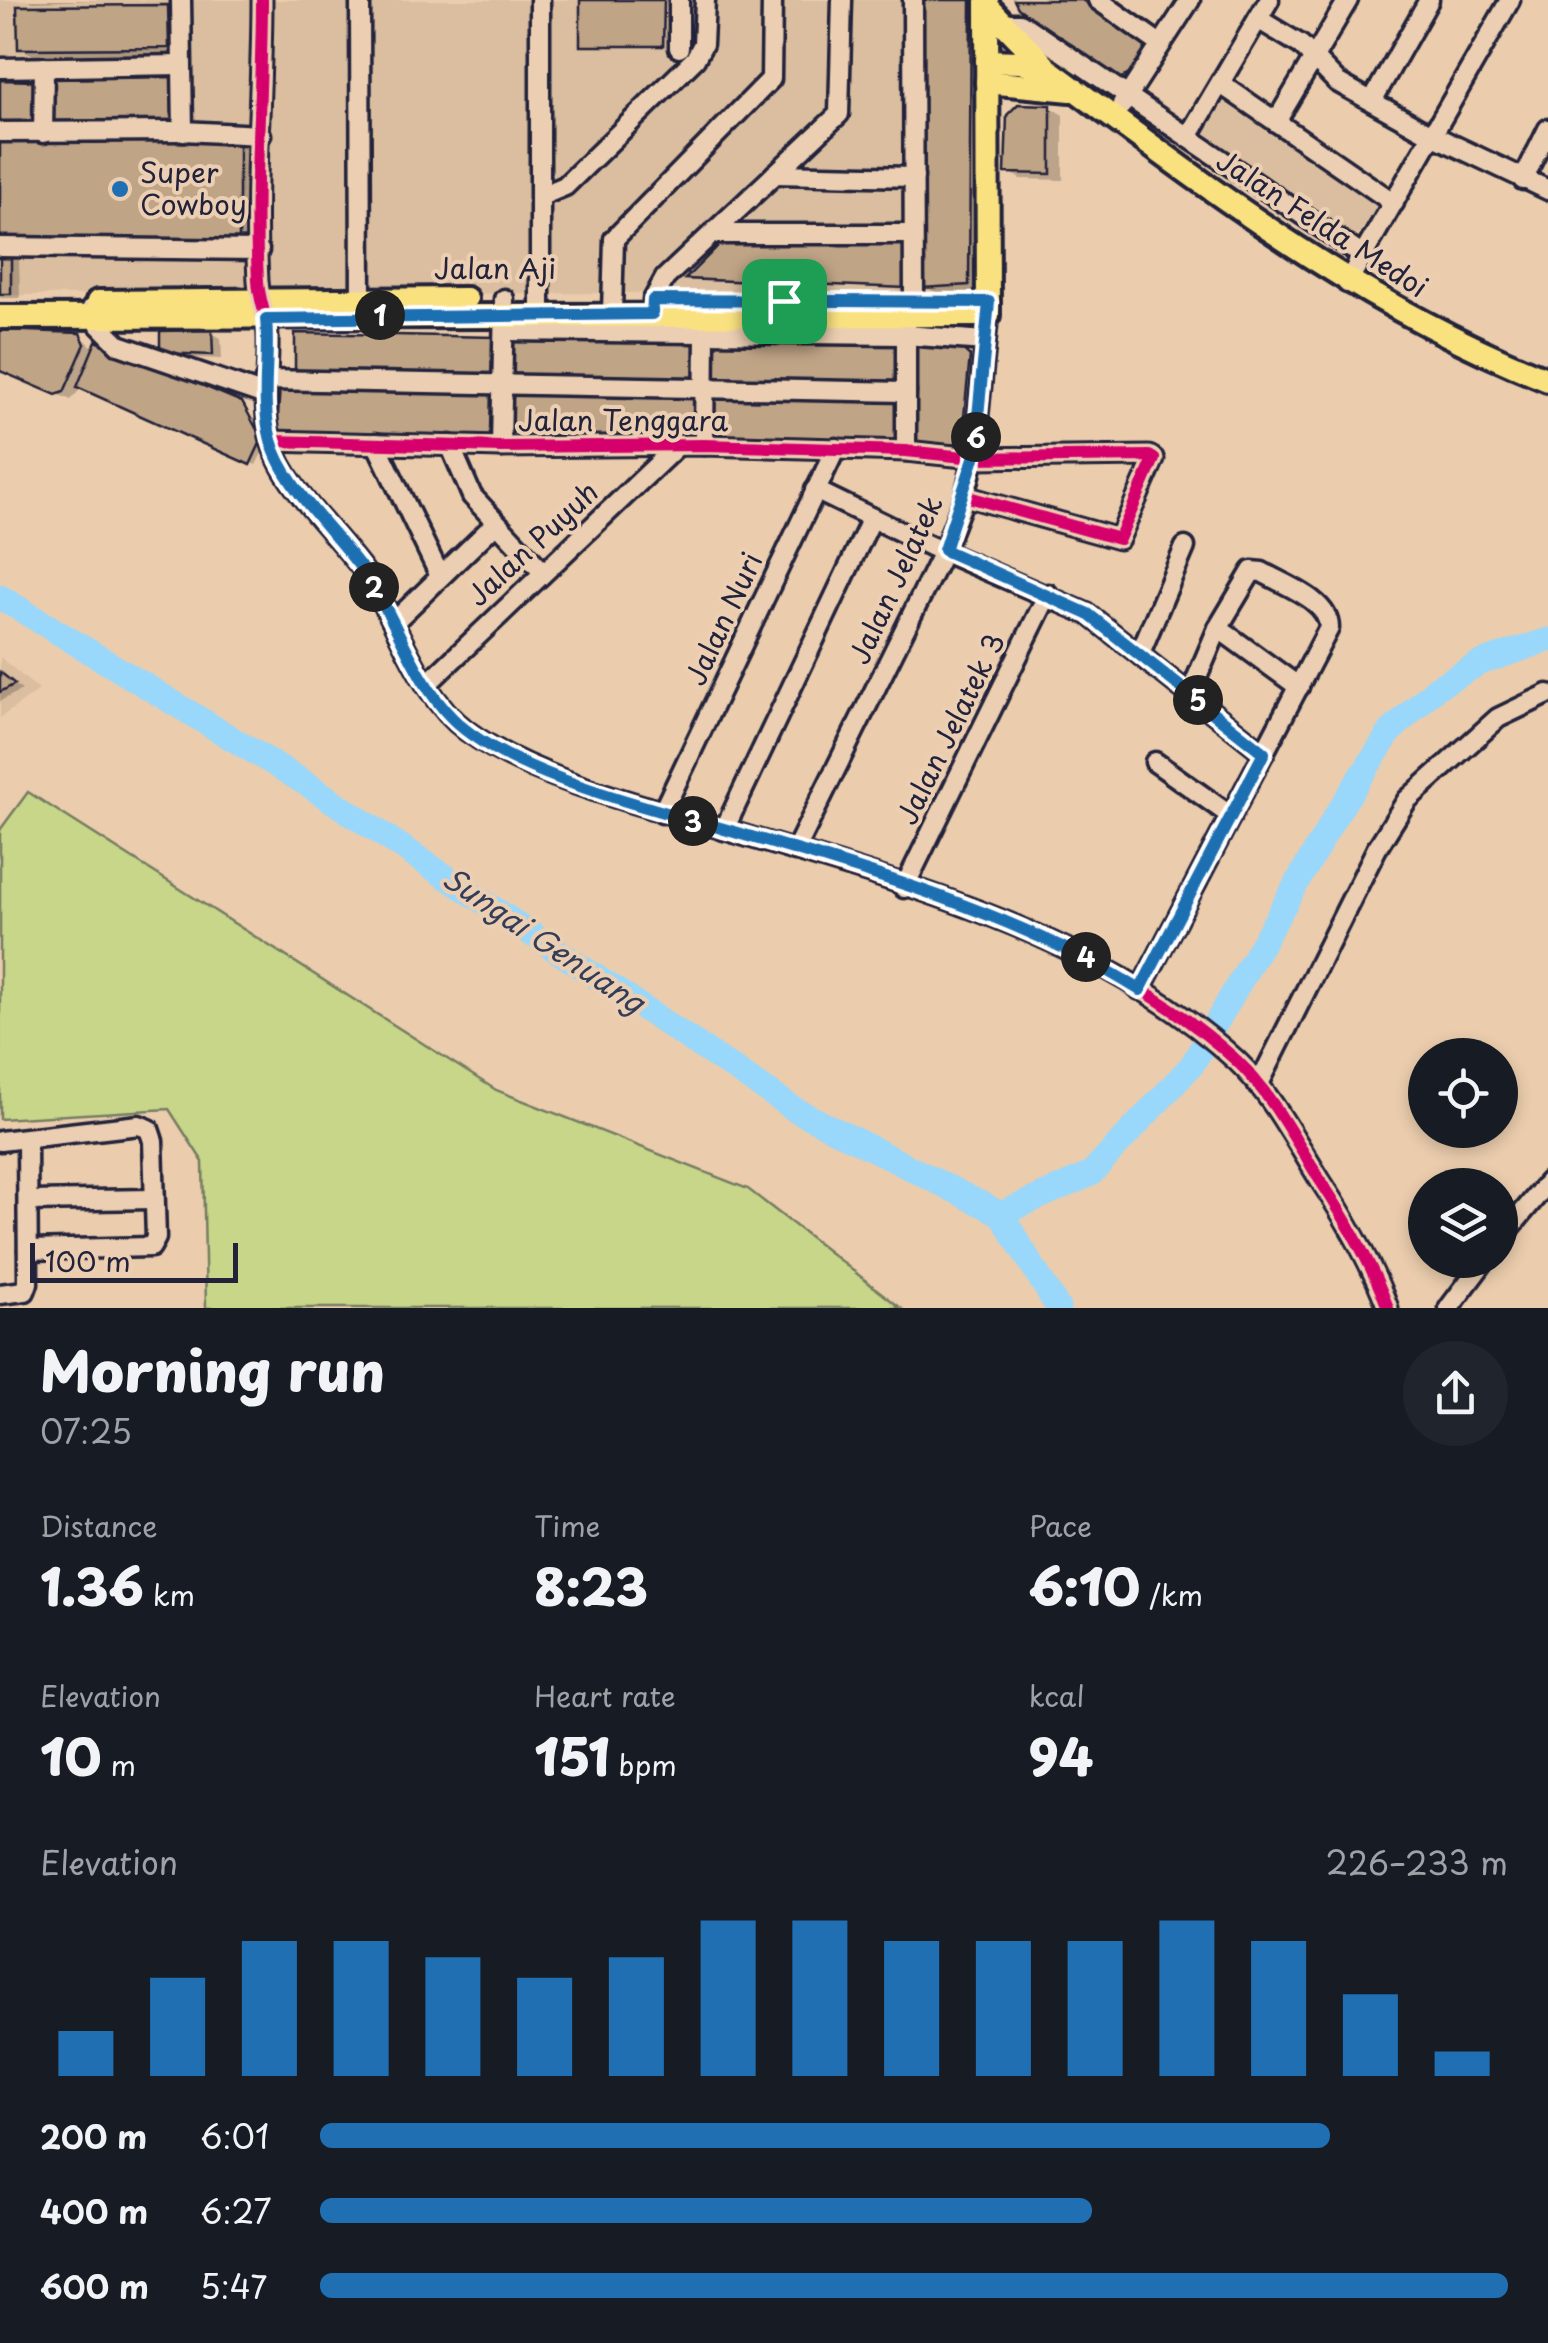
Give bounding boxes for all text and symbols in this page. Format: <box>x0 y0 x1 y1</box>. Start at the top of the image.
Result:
street label: Jalan Felda Medoi <box>1209 138 1437 307</box>
place label: Super Cowboy <box>140 150 247 225</box>
marker: Super Cowboy <box>109 178 131 200</box>
street label: Jalan Aji <box>434 246 556 289</box>
pin <box>742 259 827 344</box>
icon: arrive <box>757 274 812 329</box>
pin: 1 <box>355 290 405 340</box>
text: 1 <box>373 293 387 336</box>
street label: Jalan Tenggara <box>518 398 728 441</box>
pin: 6 <box>951 412 1001 462</box>
text: 6 <box>966 415 986 458</box>
street label: Jalan Puyuh <box>456 470 608 615</box>
street label: Jalan Jelatek <box>837 488 953 671</box>
street label: Jalan Nuri <box>673 545 772 692</box>
pin: 2 <box>349 562 399 612</box>
text: 2 <box>364 565 384 608</box>
street label: Jalan Jelatek 3 <box>885 625 1015 831</box>
pin: 5 <box>1173 675 1223 725</box>
text: 5 <box>1189 678 1207 721</box>
pin: 3 <box>668 796 718 846</box>
text: 3 <box>684 799 702 842</box>
water label: Sungai Genuang <box>435 855 656 1024</box>
pin: 4 <box>1061 932 1111 982</box>
text: 4 <box>1076 935 1096 978</box>
map controls <box>1408 1038 1518 1278</box>
button: locate <box>1408 1038 1518 1148</box>
button: layers <box>1408 1168 1518 1278</box>
scale bar <box>30 1238 238 1282</box>
text: 100 m <box>45 1239 131 1282</box>
text: Morning run <box>40 1328 385 1411</box>
button: share <box>1403 1341 1508 1446</box>
text: 07:25 <box>40 1407 132 1455</box>
text: Distance <box>40 1504 158 1547</box>
text: Time <box>534 1504 601 1547</box>
text: Pace <box>1029 1504 1092 1547</box>
text: 1.36 <box>40 1547 144 1623</box>
text: 8:23 <box>534 1547 648 1623</box>
text: 6:10 <box>1029 1547 1140 1623</box>
text: km <box>144 1573 195 1616</box>
text: /km <box>1140 1573 1203 1616</box>
text: Elevation <box>40 1674 161 1717</box>
text: Heart rate <box>534 1674 676 1717</box>
text: kcal <box>1029 1674 1085 1717</box>
text: 10 <box>40 1717 102 1793</box>
text: 151 <box>534 1717 610 1793</box>
text: 94 <box>1029 1717 1093 1793</box>
text: m <box>102 1743 136 1786</box>
text: bpm <box>610 1743 677 1786</box>
text: Elevation <box>40 1838 178 1886</box>
text: 226–233 m <box>1325 1838 1508 1886</box>
text: 200 m <box>40 2112 147 2160</box>
text: 6:01 <box>200 2112 269 2160</box>
text: 400 m <box>40 2187 148 2235</box>
text: 6:27 <box>200 2187 272 2235</box>
text: 600 m <box>40 2262 149 2310</box>
text: 5:47 <box>200 2262 267 2310</box>

